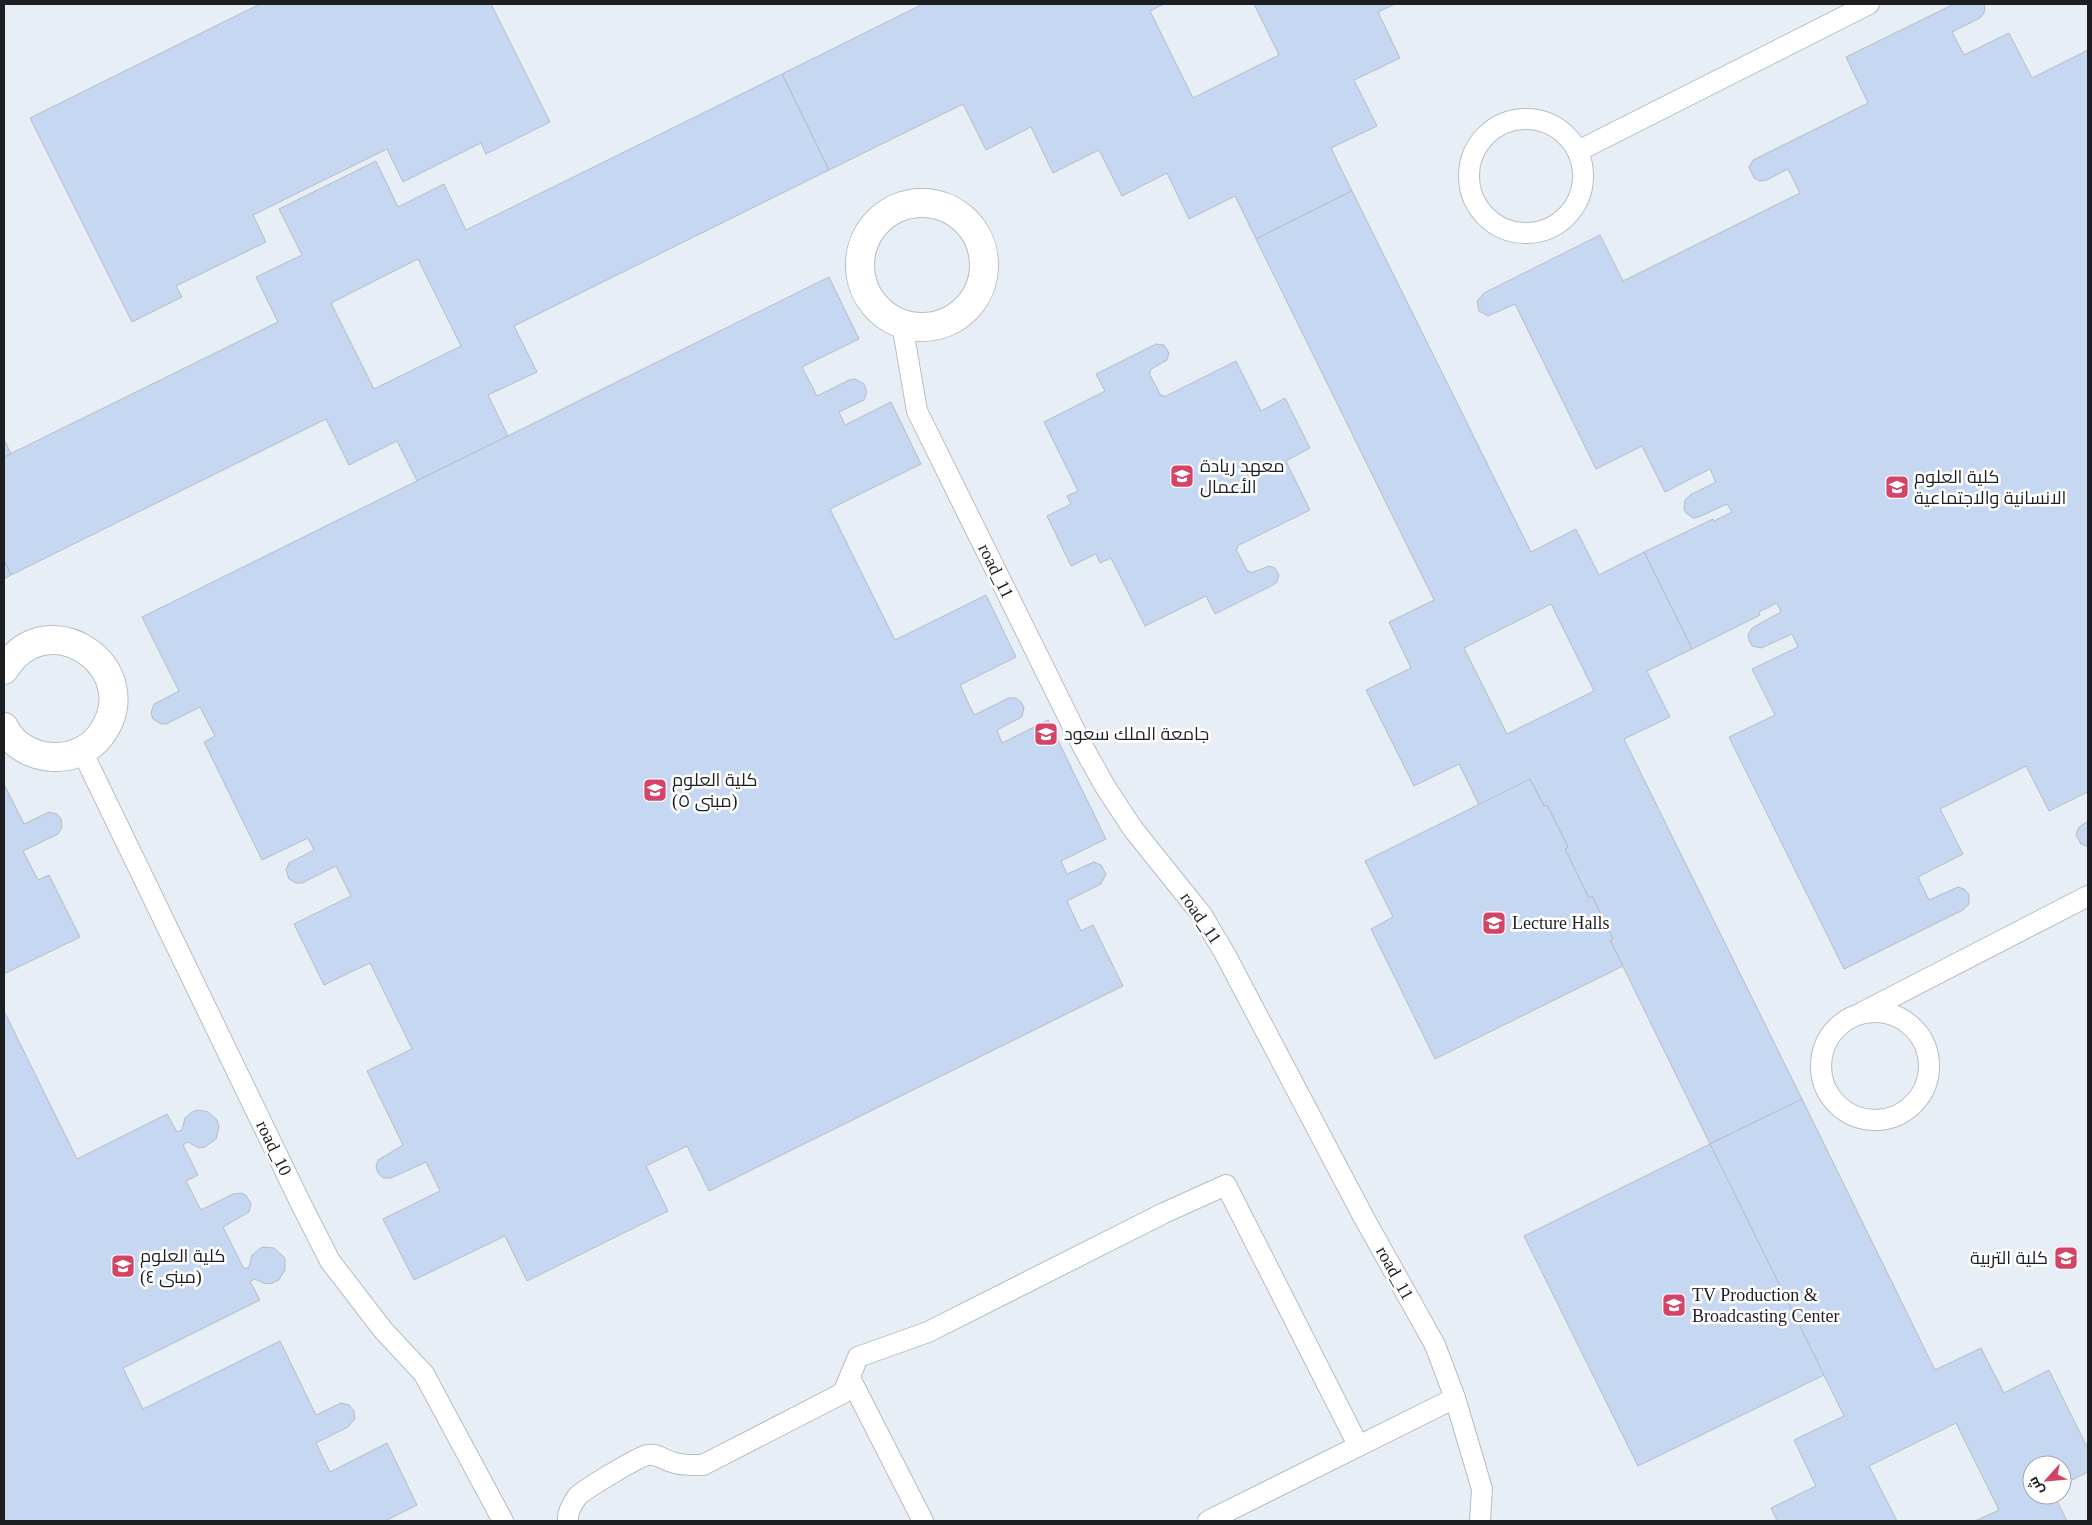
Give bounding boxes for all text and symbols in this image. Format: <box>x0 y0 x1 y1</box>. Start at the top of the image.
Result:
place label: معهد ريادة الأعمال <box>1200 456 1285 498</box>
school or university icon: معهد ريادة الأعمال <box>1169 463 1195 489</box>
place label: كلية العلوم الانسانية والاجتماعية <box>1914 467 2066 509</box>
school or university icon: كلية العلوم الانسانية والاجتماعية <box>1884 474 1910 500</box>
street label: road_11 <box>974 540 1018 602</box>
school or university icon: جامعة الملك سعود <box>1033 721 1059 747</box>
place label: جامعة الملك سعود <box>1064 724 1209 745</box>
place label: كلية العلوم (مبنى ٥) <box>672 770 757 812</box>
school or university icon: كلية العلوم (مبنى ٥) <box>642 777 668 803</box>
street label: road_11 <box>1176 888 1226 948</box>
school or university icon: Lecture Halls <box>1481 910 1507 936</box>
place label: Lecture Halls <box>1512 913 1609 933</box>
street label: road_10 <box>252 1117 296 1179</box>
street label: road_11 <box>1372 1243 1418 1303</box>
school or university icon: كلية التربية <box>2053 1245 2079 1271</box>
place label: كلية العلوم (مبنى ٤) <box>140 1246 225 1288</box>
place label: كلية التربية <box>1970 1248 2048 1269</box>
school or university icon: كلية العلوم (مبنى ٤) <box>110 1253 136 1279</box>
place label: TV Production & Broadcasting Center <box>1692 1285 1839 1326</box>
school or university icon: TV Production & Broadcasting Center <box>1661 1292 1687 1318</box>
north arrow <box>2022 1455 2072 1505</box>
text: ش <box>2024 1474 2048 1498</box>

